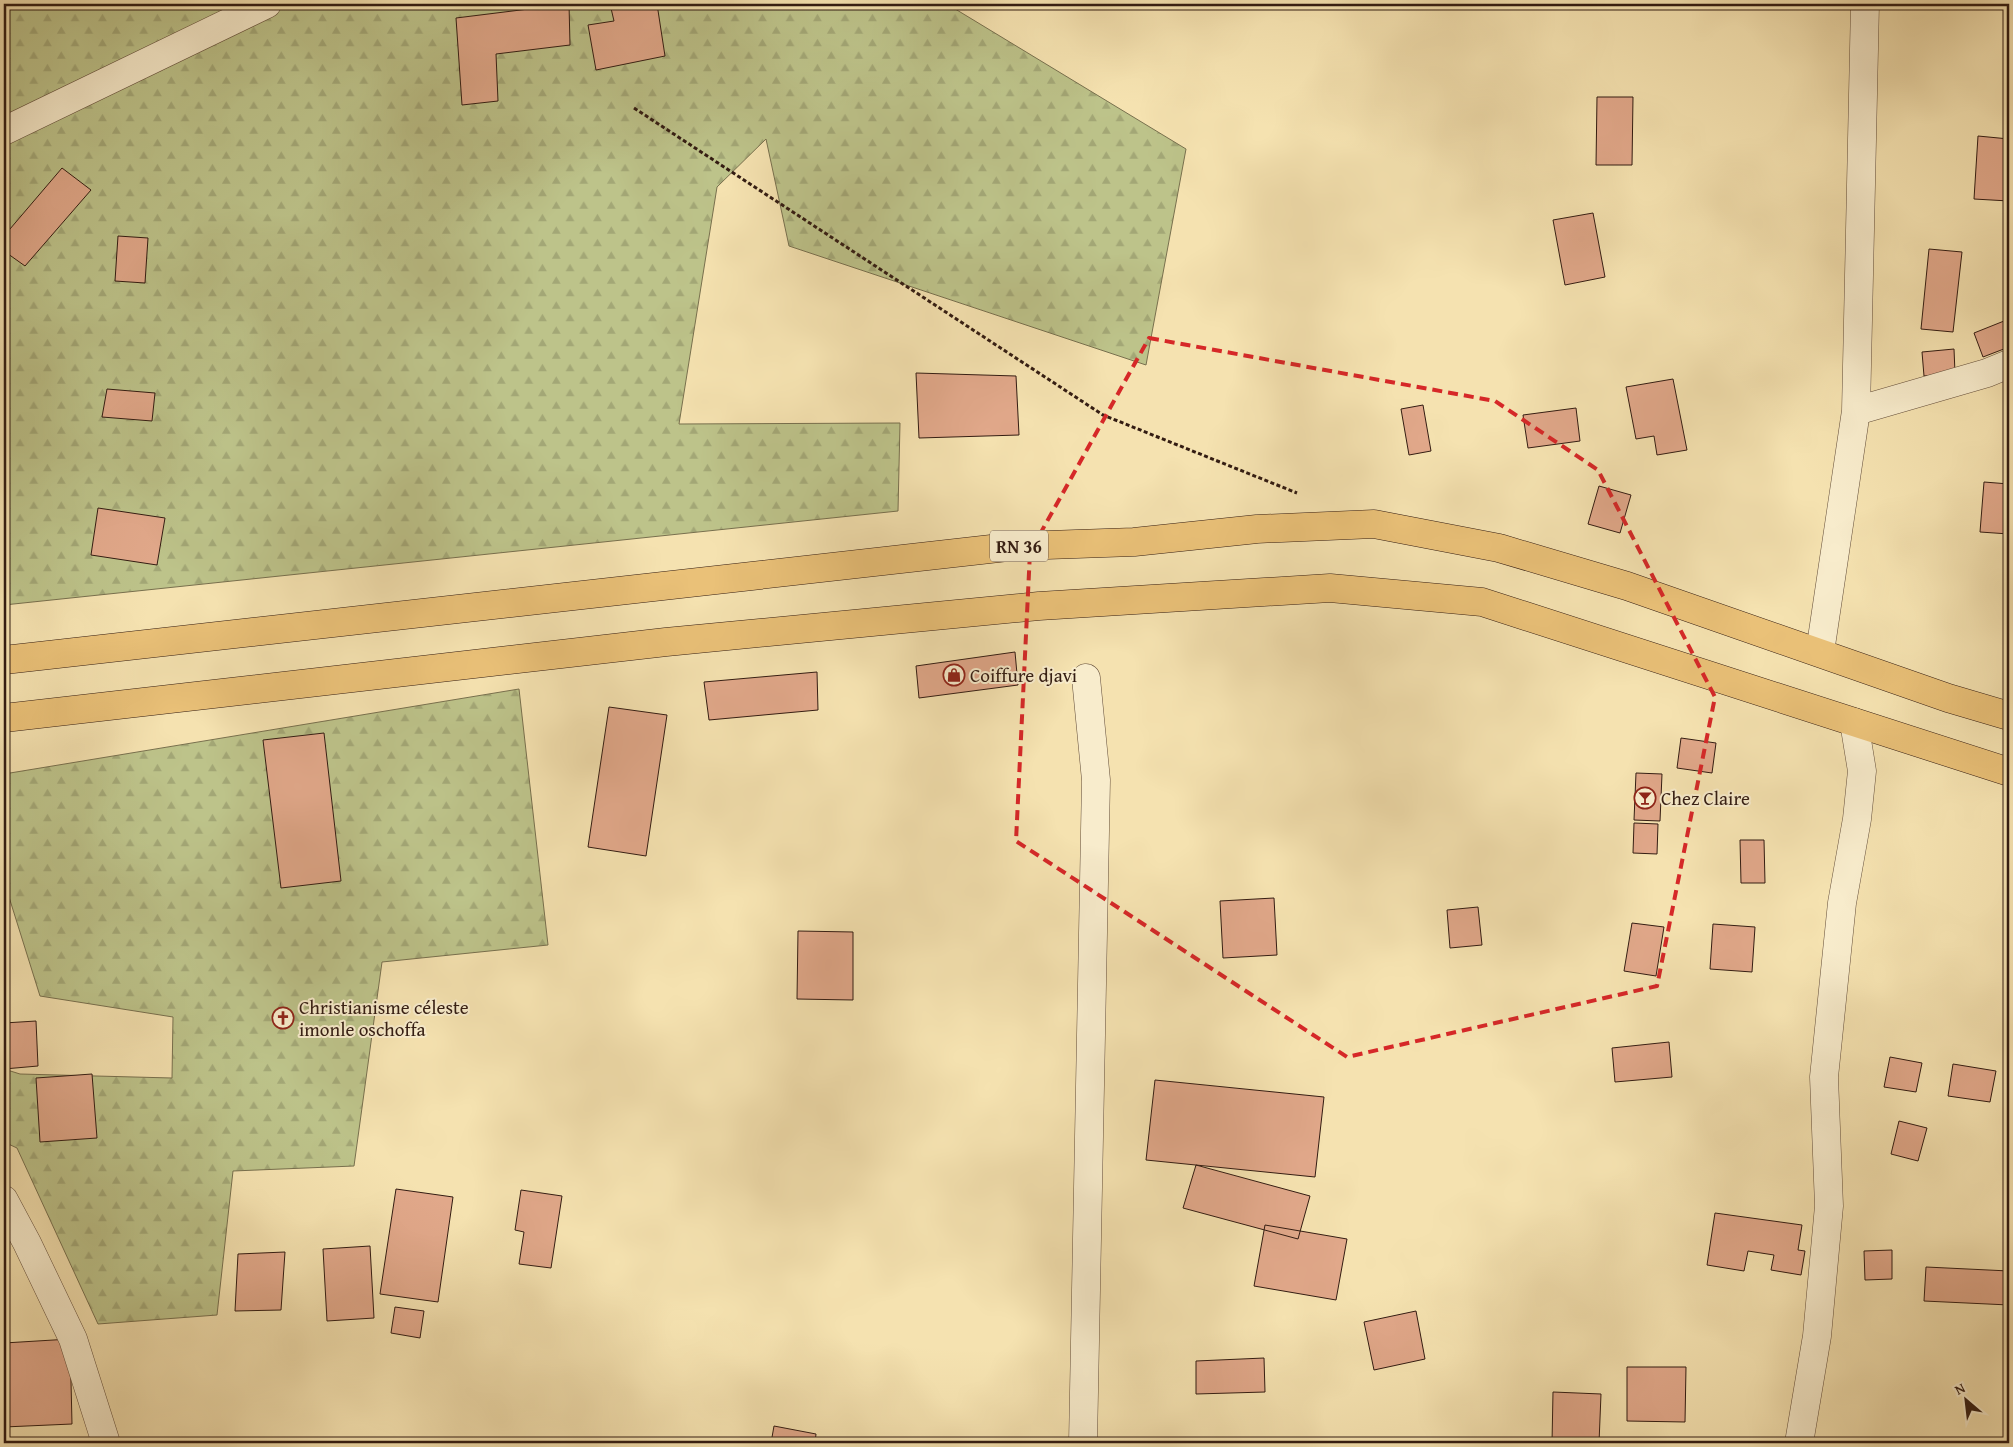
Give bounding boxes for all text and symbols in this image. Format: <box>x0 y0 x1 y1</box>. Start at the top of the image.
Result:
road number: RN 36 <box>990 530 1048 562</box>
place label: Coiffure djavi <box>970 661 1077 689</box>
shop icon: Coiffure djavi <box>942 663 966 687</box>
place label: Chez Claire <box>1661 784 1750 812</box>
bar icon: Chez Claire <box>1633 786 1657 810</box>
place label: Christianisme céleste imonle oschoffa <box>299 993 469 1043</box>
church icon: Christianisme céleste imonle oschoffa <box>271 1006 295 1030</box>
north arrow <box>1940 1374 1990 1424</box>
text: N <box>1951 1377 1969 1400</box>

